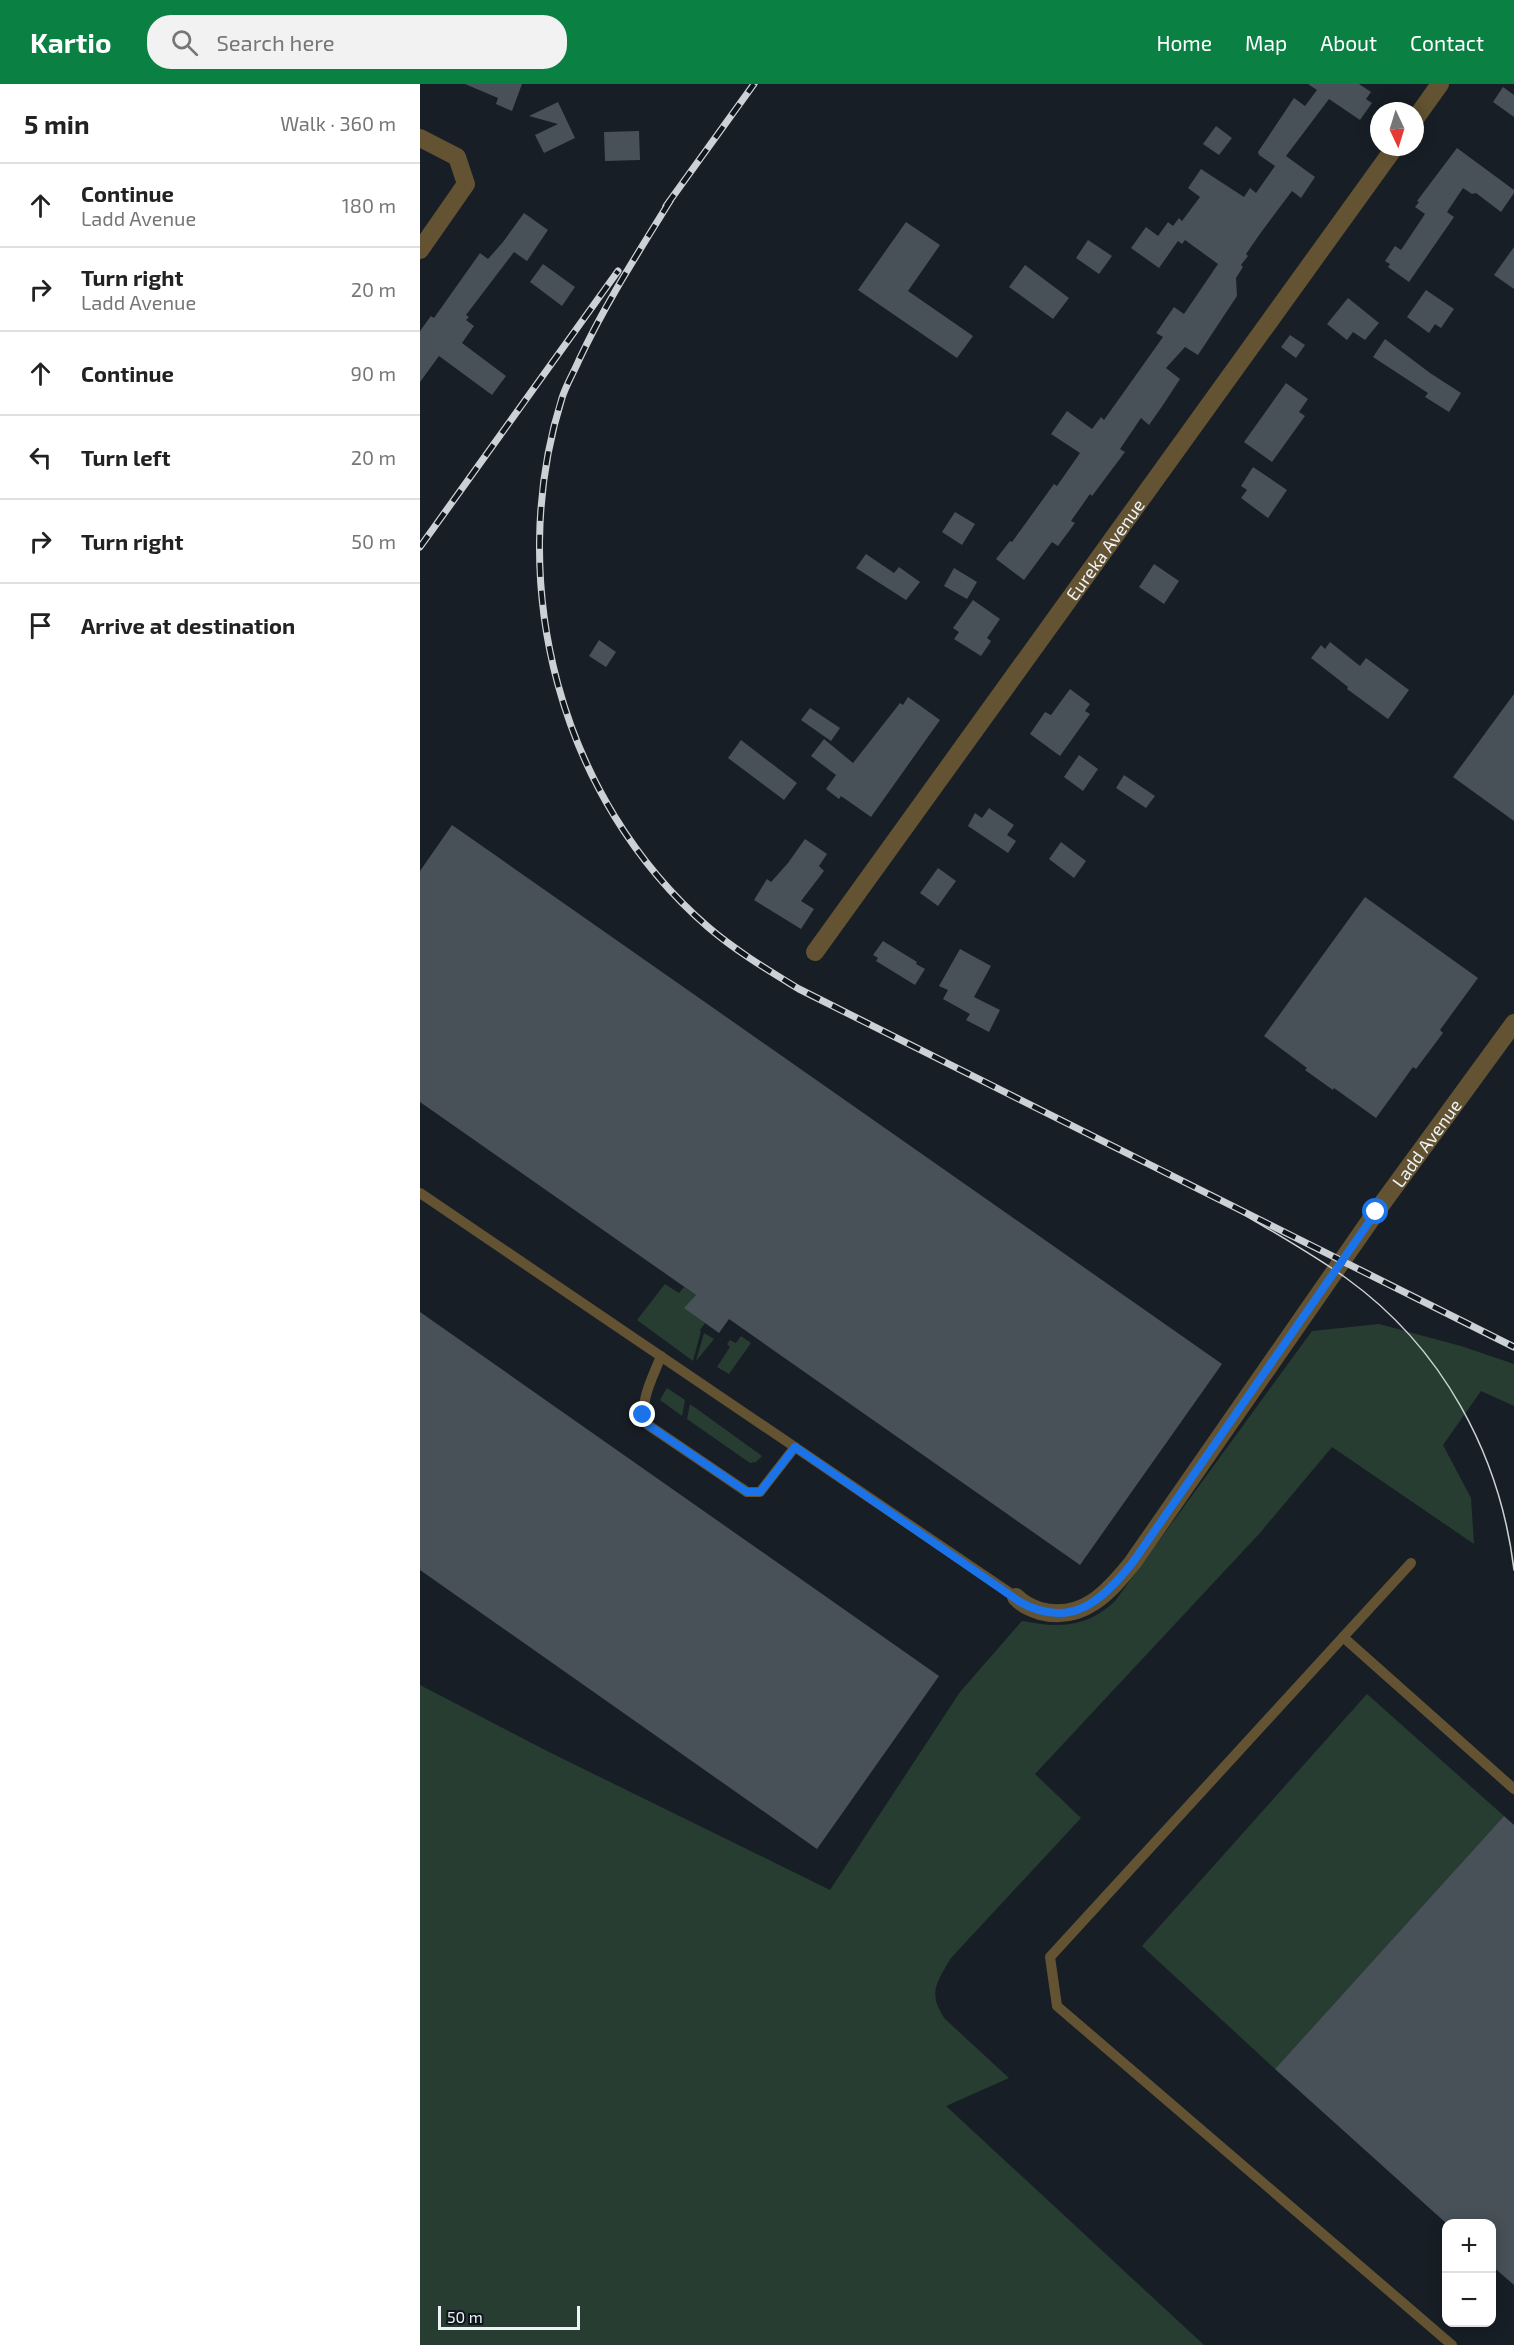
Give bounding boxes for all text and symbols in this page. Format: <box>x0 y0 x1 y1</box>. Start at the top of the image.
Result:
search box <box>147 15 567 69</box>
text: Kartio <box>30 25 111 59</box>
icon: search <box>168 26 201 59</box>
text: Search here <box>216 29 335 55</box>
text: Home <box>1156 30 1212 55</box>
text: Map <box>1245 30 1287 55</box>
text: About <box>1320 30 1377 55</box>
text: Contact <box>1410 30 1484 55</box>
north arrow <box>1370 102 1424 156</box>
text: 5 min <box>24 108 90 139</box>
text: Walk · 360 m <box>280 111 396 135</box>
text: Continue <box>81 180 174 206</box>
icon: ahead <box>24 189 57 222</box>
text: 180 m <box>342 193 396 217</box>
text: Ladd Avenue <box>81 206 196 230</box>
text: Turn right <box>81 264 183 290</box>
icon: right <box>24 273 57 306</box>
text: 20 m <box>351 277 396 301</box>
text: Ladd Avenue <box>81 290 196 314</box>
icon: ahead <box>24 357 57 390</box>
text: Continue <box>81 360 174 386</box>
text: 90 m <box>351 361 396 385</box>
icon: left <box>24 441 57 474</box>
text: Turn left <box>81 444 170 470</box>
text: 20 m <box>351 445 396 469</box>
street label: Eureka Avenue <box>1061 494 1149 605</box>
icon: right <box>24 525 57 558</box>
text: Turn right <box>81 528 183 554</box>
text: 50 m <box>351 529 396 553</box>
icon: arrive <box>24 609 57 642</box>
text: Arrive at destination <box>81 612 295 638</box>
street label: Ladd Avenue <box>1387 1095 1466 1191</box>
route start <box>1362 1198 1388 1224</box>
route end <box>629 1401 655 1427</box>
map controls <box>1442 2219 1496 2327</box>
button: + <box>1442 2219 1496 2273</box>
button: − <box>1442 2273 1496 2327</box>
scale bar <box>438 2303 580 2330</box>
text: 50 m <box>447 2307 483 2326</box>

